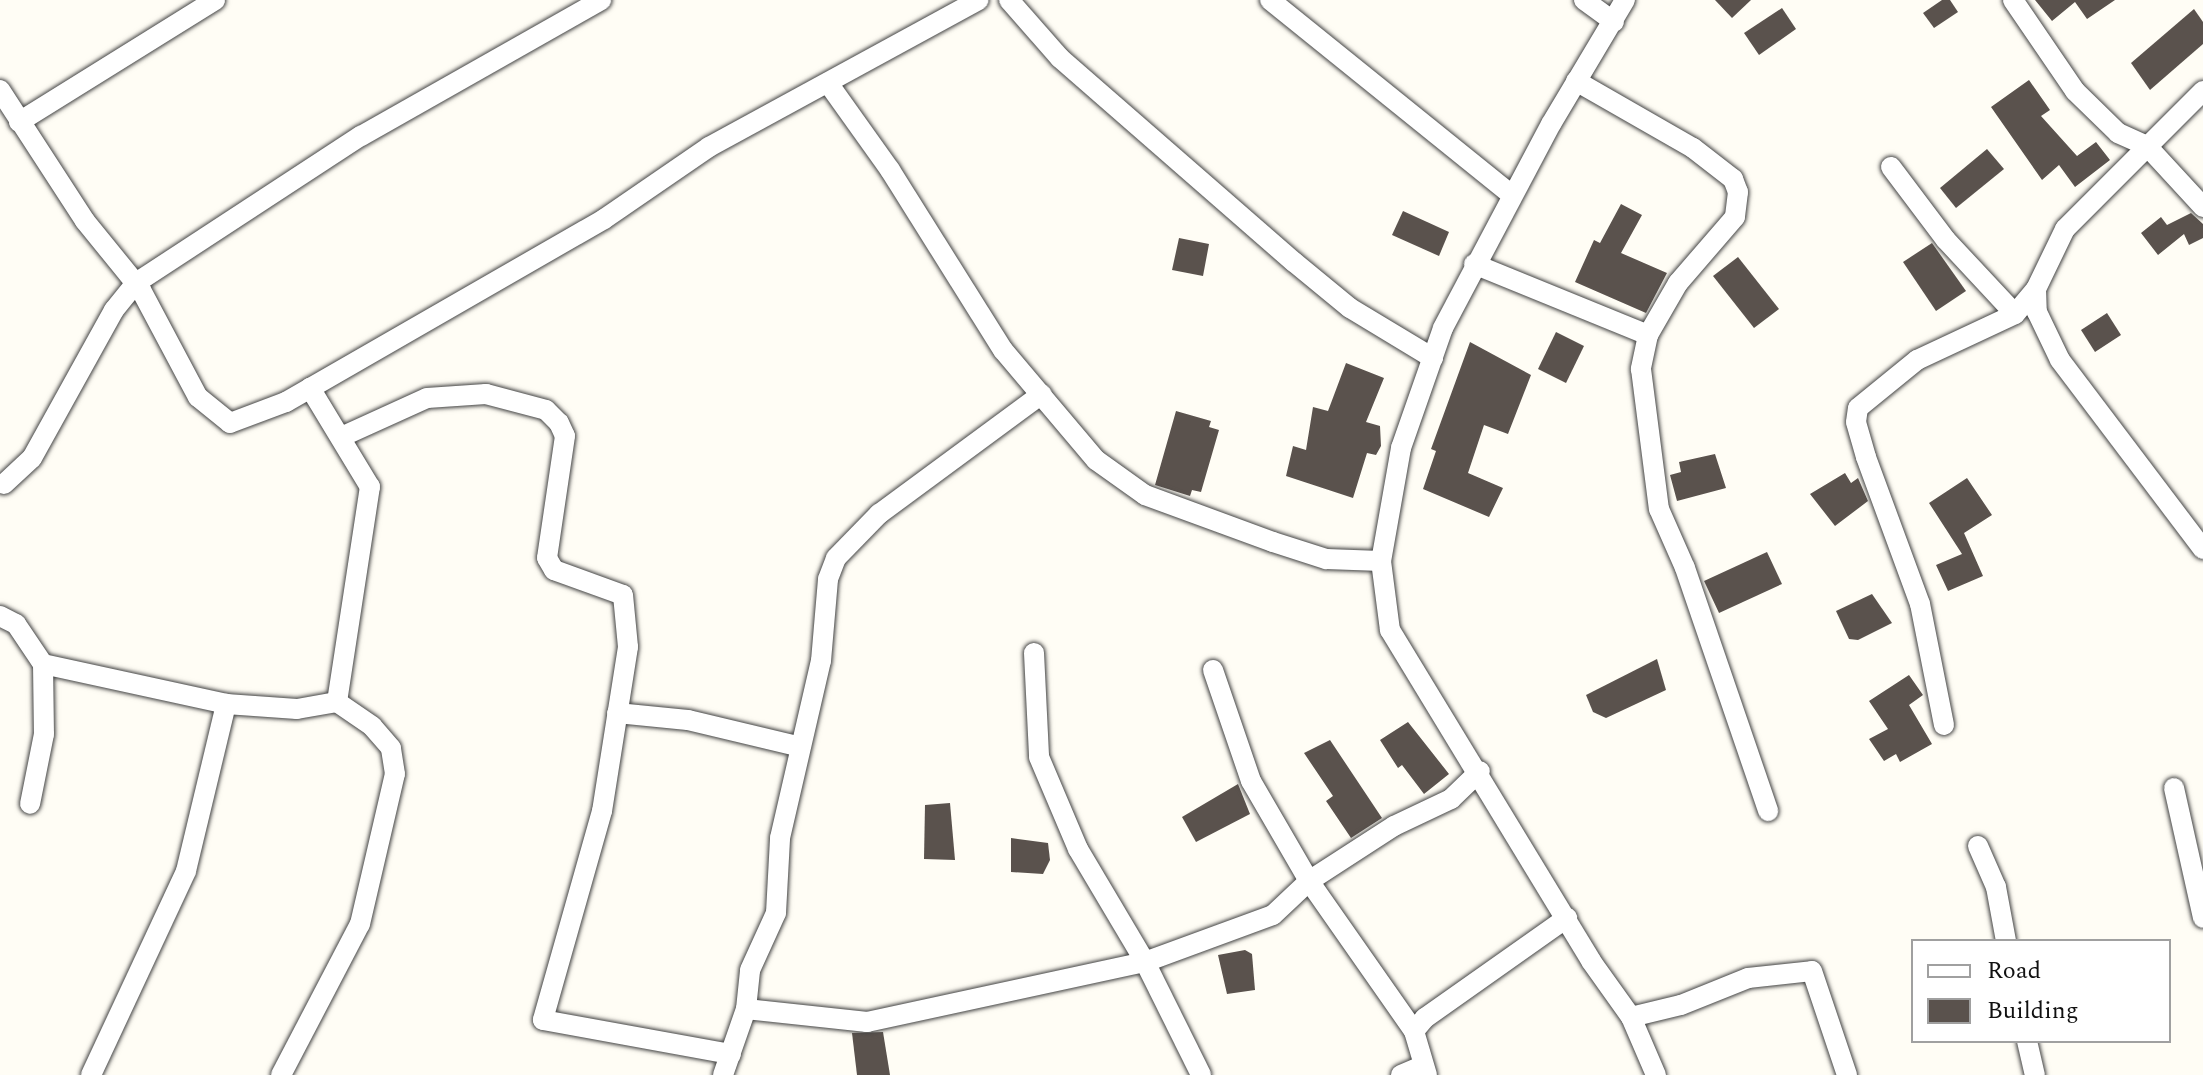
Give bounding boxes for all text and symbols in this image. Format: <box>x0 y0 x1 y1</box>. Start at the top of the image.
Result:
legend <box>1911 939 2171 1043</box>
text: Road <box>1987 953 2041 989</box>
text: Building <box>1987 993 2079 1029</box>

